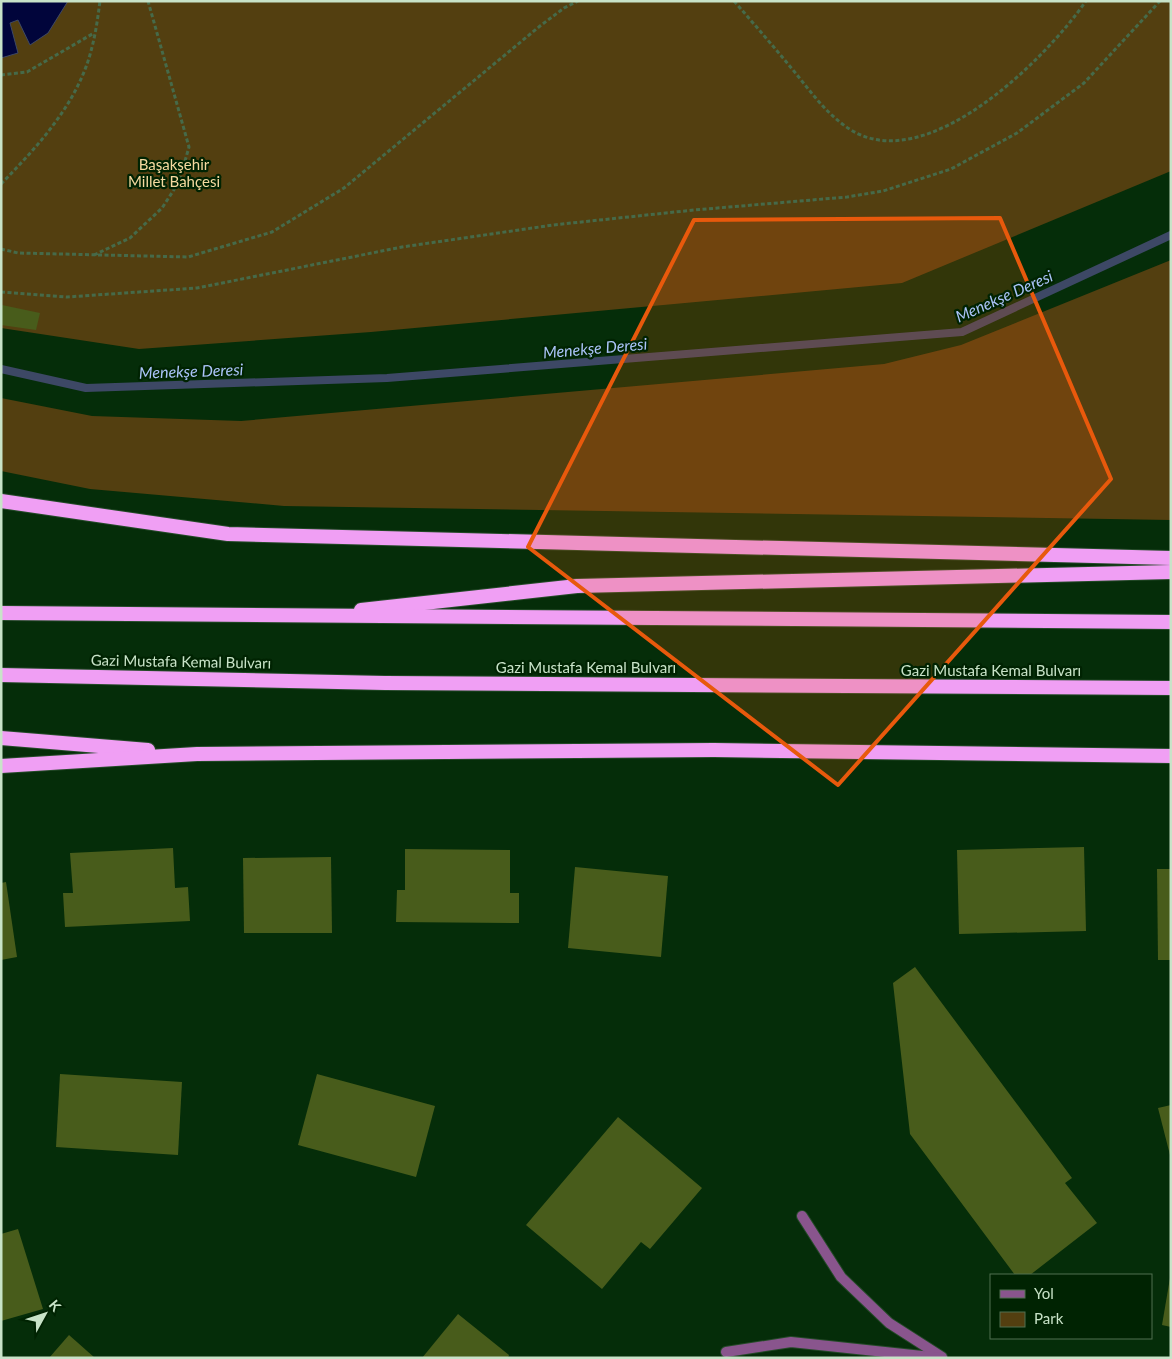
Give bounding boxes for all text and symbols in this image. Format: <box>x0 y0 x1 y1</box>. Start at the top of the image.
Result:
park label: Başakşehir Millet Bahçesi <box>128 155 220 190</box>
water label: Menekşe Deresi <box>952 265 1056 325</box>
water label: Menekşe Deresi <box>542 333 648 362</box>
water label: Menekşe Deresi <box>138 359 244 382</box>
street label: Gazi Mustafa Kemal Bulvarı <box>91 650 271 672</box>
street label: Gazi Mustafa Kemal Bulvarı <box>496 658 676 676</box>
street label: Gazi Mustafa Kemal Bulvarı <box>901 661 1081 679</box>
legend <box>990 1274 1152 1339</box>
text: Yol <box>1034 1284 1054 1302</box>
north arrow <box>20 1289 70 1339</box>
text: K <box>46 1296 65 1315</box>
text: Park <box>1034 1309 1064 1327</box>

